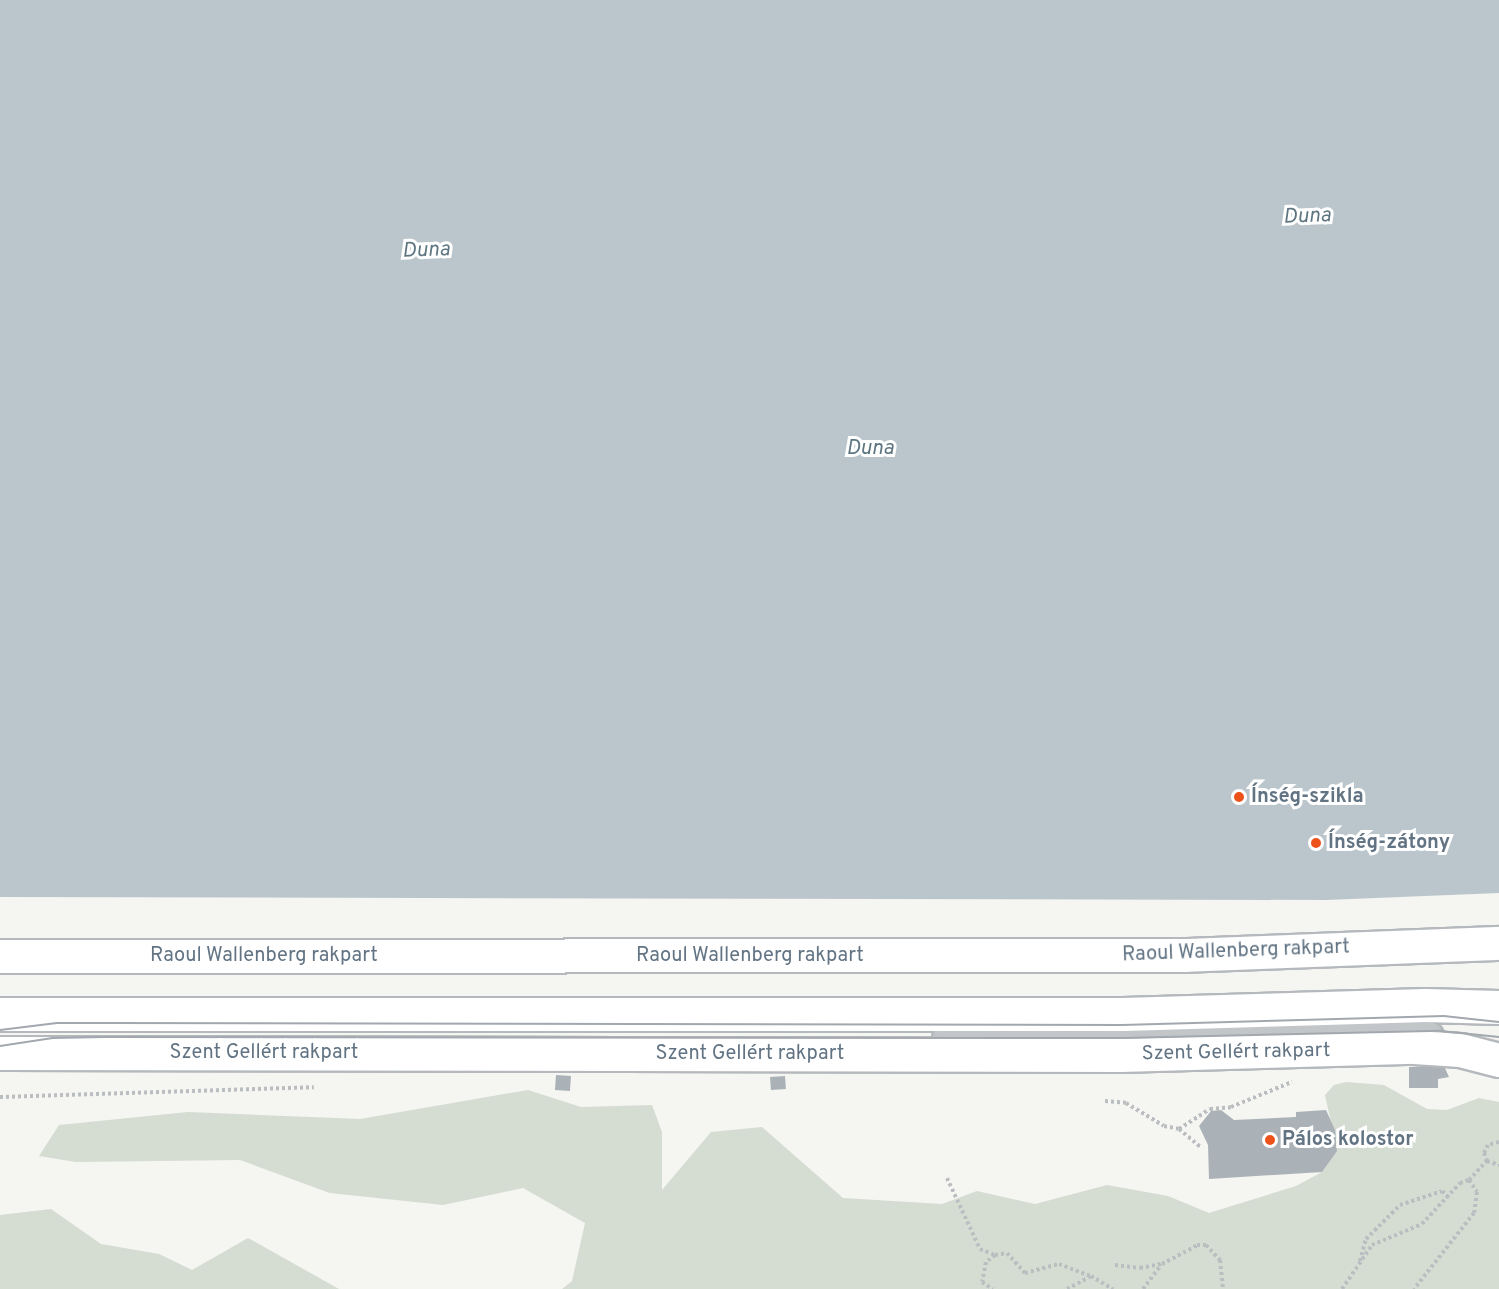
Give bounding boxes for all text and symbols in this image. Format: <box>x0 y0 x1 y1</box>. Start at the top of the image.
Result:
water label: Duna <box>1283 204 1331 230</box>
water label: Duna <box>402 238 450 264</box>
water label: Duna <box>846 436 894 462</box>
place label: Ínség-szikla <box>1251 785 1364 809</box>
marker: Ínség-szikla <box>1232 790 1246 804</box>
place label: Ínség-zátony <box>1328 831 1450 855</box>
marker: Ínség-zátony <box>1309 836 1323 850</box>
street label: Raoul Wallenberg rakpart <box>1122 936 1350 968</box>
street label: Raoul Wallenberg rakpart <box>150 944 378 968</box>
street label: Raoul Wallenberg rakpart <box>636 944 864 968</box>
street label: Szent Gellért rakpart <box>1141 1039 1331 1067</box>
street label: Szent Gellért rakpart <box>170 1041 358 1065</box>
street label: Szent Gellért rakpart <box>656 1042 844 1066</box>
place label: Pálos kolostor <box>1282 1128 1413 1152</box>
marker: Pálos kolostor <box>1263 1133 1277 1147</box>

